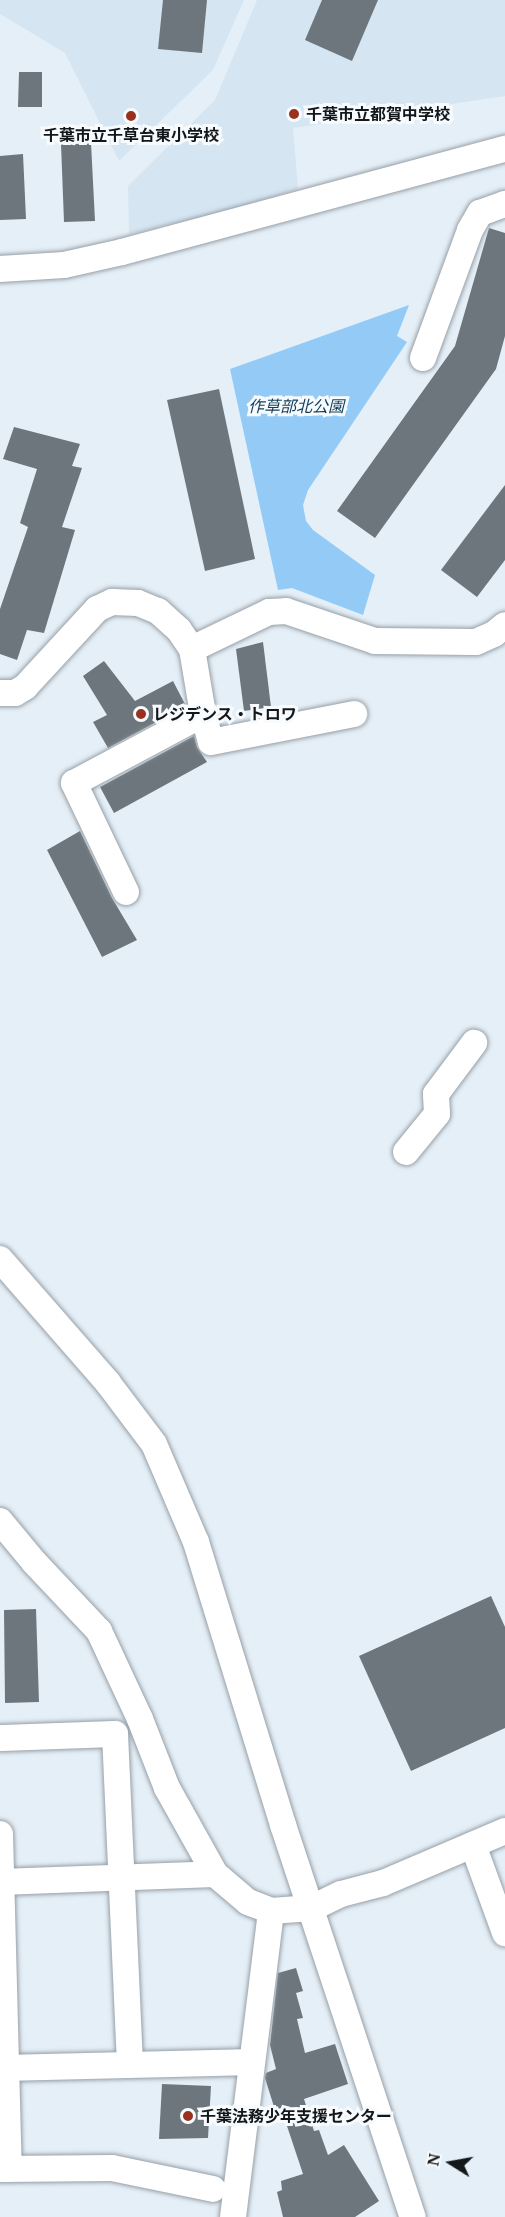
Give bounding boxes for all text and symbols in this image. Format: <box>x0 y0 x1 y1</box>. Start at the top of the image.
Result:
place label: 千葉市立都賀中学校 <box>306 104 450 124</box>
marker: 千葉市立都賀中学校 <box>287 107 301 121</box>
marker: 千葉市立千草台東小学校 <box>124 109 138 123</box>
place label: 千葉市立千草台東小学校 <box>43 125 219 145</box>
park label: 作草部北公園 <box>248 396 344 416</box>
place label: レジデンス・トロワ <box>153 704 297 724</box>
marker: レジデンス・トロワ <box>134 707 148 721</box>
place label: 千葉法務少年支援センター <box>200 2106 392 2126</box>
marker: 千葉法務少年支援センター <box>181 2109 195 2123</box>
north arrow <box>421 2133 481 2193</box>
text: N <box>421 2152 445 2168</box>

